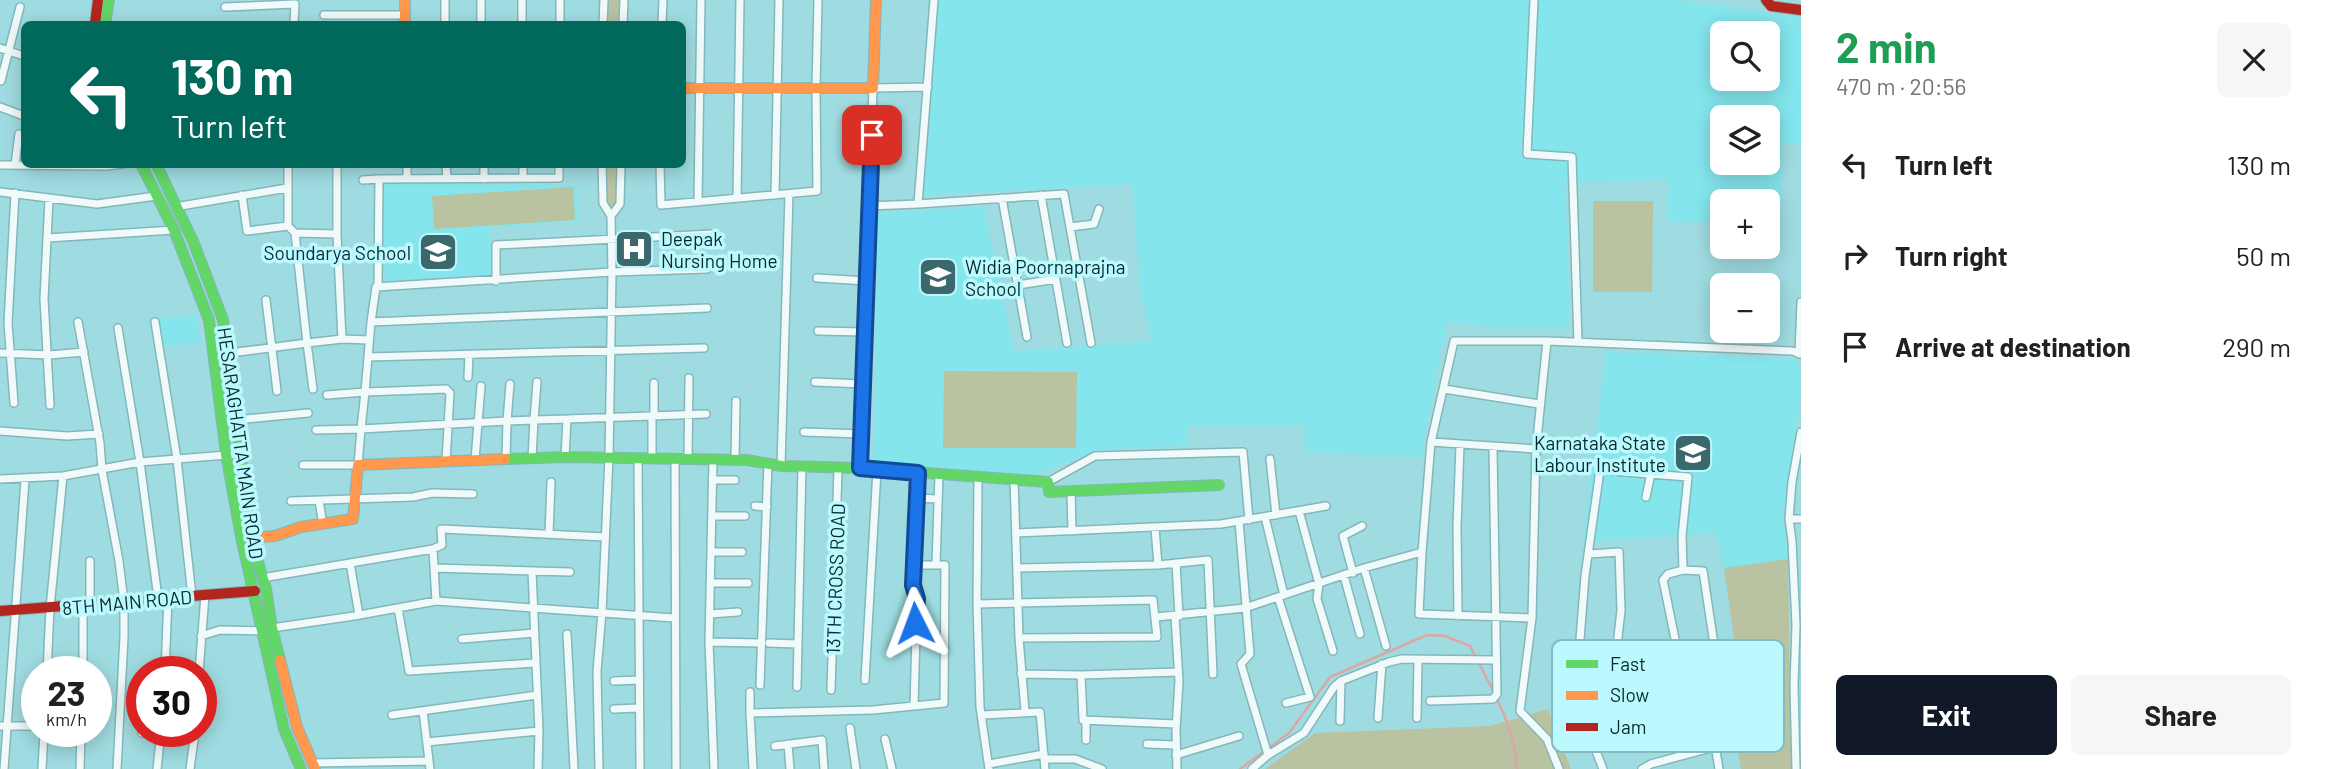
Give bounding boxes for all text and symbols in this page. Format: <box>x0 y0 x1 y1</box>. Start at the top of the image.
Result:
map controls <box>1710 21 1780 343</box>
button: search <box>1710 21 1780 91</box>
text: 2 min <box>1836 21 1937 71</box>
button: close <box>2217 23 2291 97</box>
text: 130 m <box>171 46 293 105</box>
icon: left <box>56 49 147 140</box>
text: 470 m · 20:56 <box>1836 72 1966 100</box>
pin <box>842 105 902 165</box>
button: layers <box>1710 105 1780 175</box>
text: Turn left <box>171 106 288 144</box>
icon: arrive <box>853 116 891 154</box>
icon: left <box>1836 146 1874 184</box>
text: Turn left <box>1895 149 1993 180</box>
text: 130 m <box>2227 149 2291 180</box>
button: + <box>1710 189 1780 259</box>
place label: Deepak Nursing Home <box>661 227 778 272</box>
hospital icon: Deepak Nursing Home <box>613 228 655 270</box>
school or university icon: Soundarya School <box>417 231 459 273</box>
icon: right <box>1836 237 1874 275</box>
text: Turn right <box>1895 240 2008 271</box>
text: 50 m <box>2236 240 2291 271</box>
place label: Soundarya School <box>264 241 411 264</box>
place label: Widia Poornaprajna School <box>965 255 1125 300</box>
school or university icon: Widia Poornaprajna School <box>917 256 959 298</box>
button: − <box>1710 273 1780 343</box>
street label: HESARAGHATTA MAIN ROAD <box>213 326 269 560</box>
icon: arrive <box>1836 328 1874 366</box>
text: Arrive at destination <box>1895 331 2131 362</box>
text: 290 m <box>2222 331 2291 362</box>
place label: Karnataka State Labour Institute <box>1534 431 1666 476</box>
school or university icon: Karnataka State Labour Institute <box>1672 432 1714 474</box>
street label: 13TH CROSS ROAD <box>821 503 849 655</box>
street label: 8TH MAIN ROAD <box>61 585 193 619</box>
position arrow <box>878 586 952 660</box>
legend <box>1552 640 1784 752</box>
text: Fast <box>1610 652 1646 675</box>
speed limit sign: 30 <box>126 656 217 747</box>
text: 23 <box>47 671 86 713</box>
button: Exit <box>1836 675 2057 755</box>
button: Share <box>2071 675 2291 755</box>
text: Slow <box>1610 683 1649 706</box>
text: km/h <box>46 708 87 730</box>
text: Jam <box>1610 715 1646 738</box>

